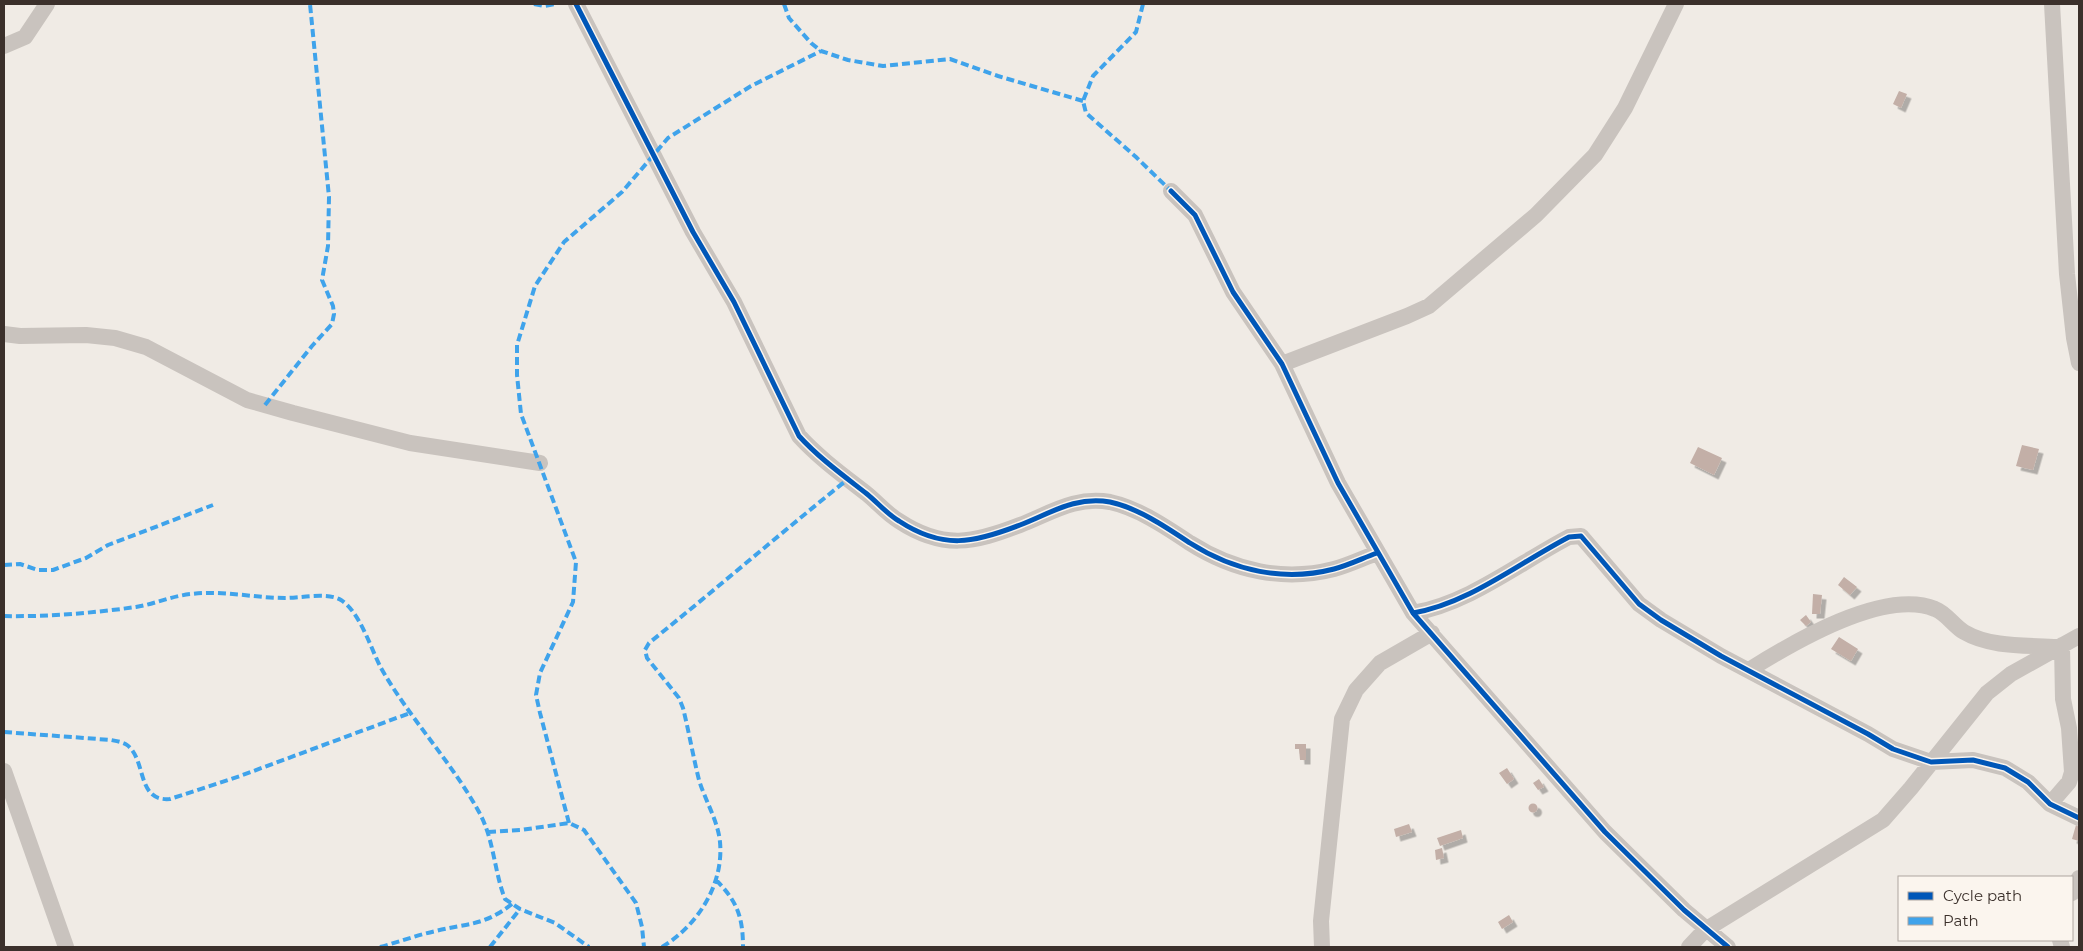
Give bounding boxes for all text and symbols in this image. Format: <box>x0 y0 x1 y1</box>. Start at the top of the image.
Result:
legend <box>1898 876 2073 941</box>
text: Cycle path <box>1943 886 2022 905</box>
text: Path <box>1943 911 1979 930</box>

